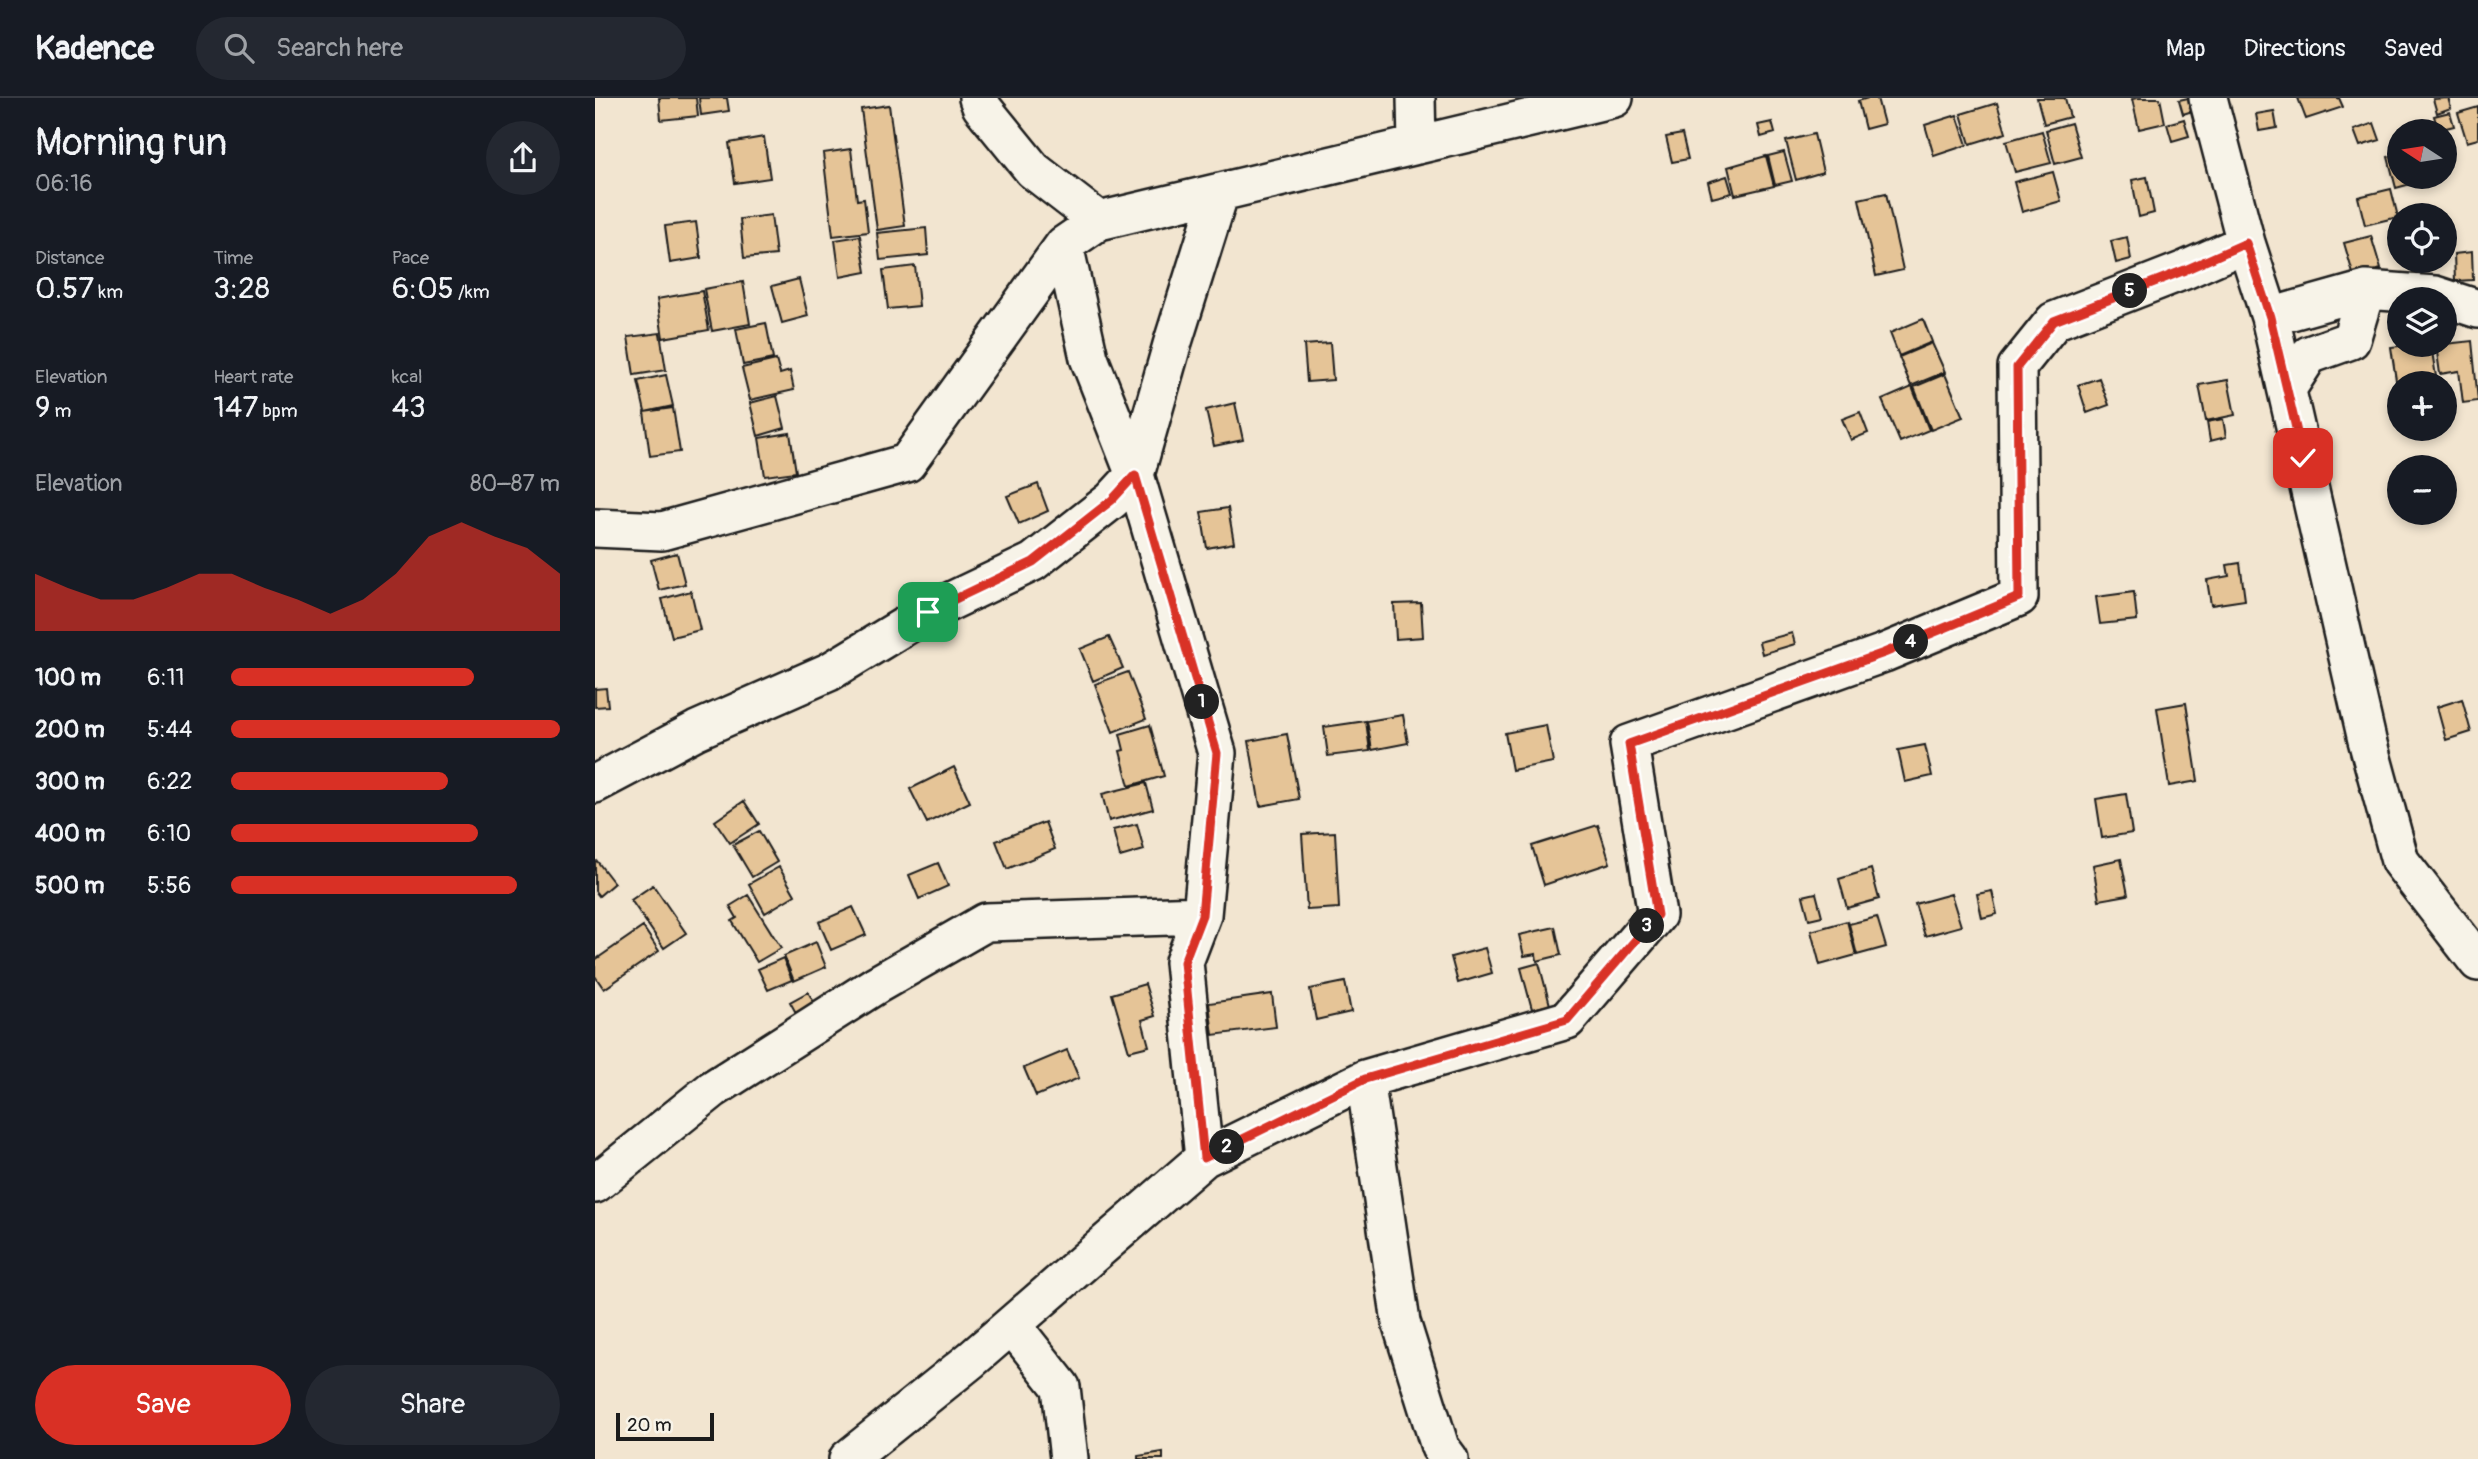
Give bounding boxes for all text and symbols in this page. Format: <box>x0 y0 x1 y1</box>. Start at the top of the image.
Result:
search box <box>196 17 686 80</box>
text: Kadence <box>35 28 154 69</box>
icon: search <box>220 29 258 67</box>
text: Search here <box>276 32 403 64</box>
text: Map <box>2166 34 2206 63</box>
text: Directions <box>2244 34 2345 63</box>
text: Saved <box>2383 34 2443 63</box>
text: Morning run <box>35 119 227 167</box>
north arrow <box>2387 119 2457 189</box>
map controls <box>2387 119 2457 525</box>
button: share <box>486 121 560 195</box>
text: 06:16 <box>35 169 93 198</box>
button: locate <box>2387 203 2457 273</box>
text: Distance <box>35 246 104 270</box>
text: Time <box>213 246 253 270</box>
text: Pace <box>392 246 429 270</box>
text: 0.57 <box>35 270 94 307</box>
text: 3:28 <box>213 270 270 307</box>
text: 6:05 <box>392 270 454 307</box>
pin: 5 <box>2113 274 2147 308</box>
text: 5 <box>2124 278 2135 302</box>
text: km <box>94 280 123 304</box>
text: /km <box>454 280 490 304</box>
button: layers <box>2387 287 2457 357</box>
text: Elevation <box>35 365 107 389</box>
text: Heart rate <box>213 365 293 389</box>
text: kcal <box>392 365 423 389</box>
button: + <box>2387 371 2457 441</box>
text: 9 <box>35 389 50 426</box>
text: 147 <box>213 389 258 426</box>
text: 43 <box>392 389 426 426</box>
text: m <box>50 399 71 423</box>
text: bpm <box>258 399 298 423</box>
pin <box>2273 428 2333 488</box>
icon: check <box>2284 439 2322 477</box>
button: − <box>2387 455 2457 525</box>
text: Elevation <box>35 469 123 498</box>
text: 80–87 m <box>470 469 560 498</box>
pin <box>898 582 958 642</box>
icon: arrive <box>909 593 947 631</box>
pin: 4 <box>1893 624 1929 660</box>
text: 4 <box>1905 629 1916 653</box>
text: 100 m <box>35 663 101 692</box>
text: 6:11 <box>147 663 185 692</box>
pin: 1 <box>1185 684 1219 720</box>
text: 1 <box>1198 689 1205 713</box>
text: 200 m <box>35 715 105 744</box>
text: 5:44 <box>147 715 192 744</box>
text: 300 m <box>35 767 105 796</box>
text: 6:22 <box>147 767 192 796</box>
text: 400 m <box>35 819 105 848</box>
text: 6:10 <box>147 819 191 848</box>
text: 500 m <box>35 871 104 900</box>
text: 5:56 <box>147 871 191 900</box>
pin: 3 <box>1629 908 1665 944</box>
text: 3 <box>1641 913 1652 937</box>
pin: 2 <box>1209 1130 1245 1164</box>
text: 2 <box>1221 1134 1232 1158</box>
button: Save <box>35 1365 291 1445</box>
button: Share <box>305 1365 560 1445</box>
scale bar <box>616 1410 714 1442</box>
text: 20 m <box>627 1413 672 1437</box>

